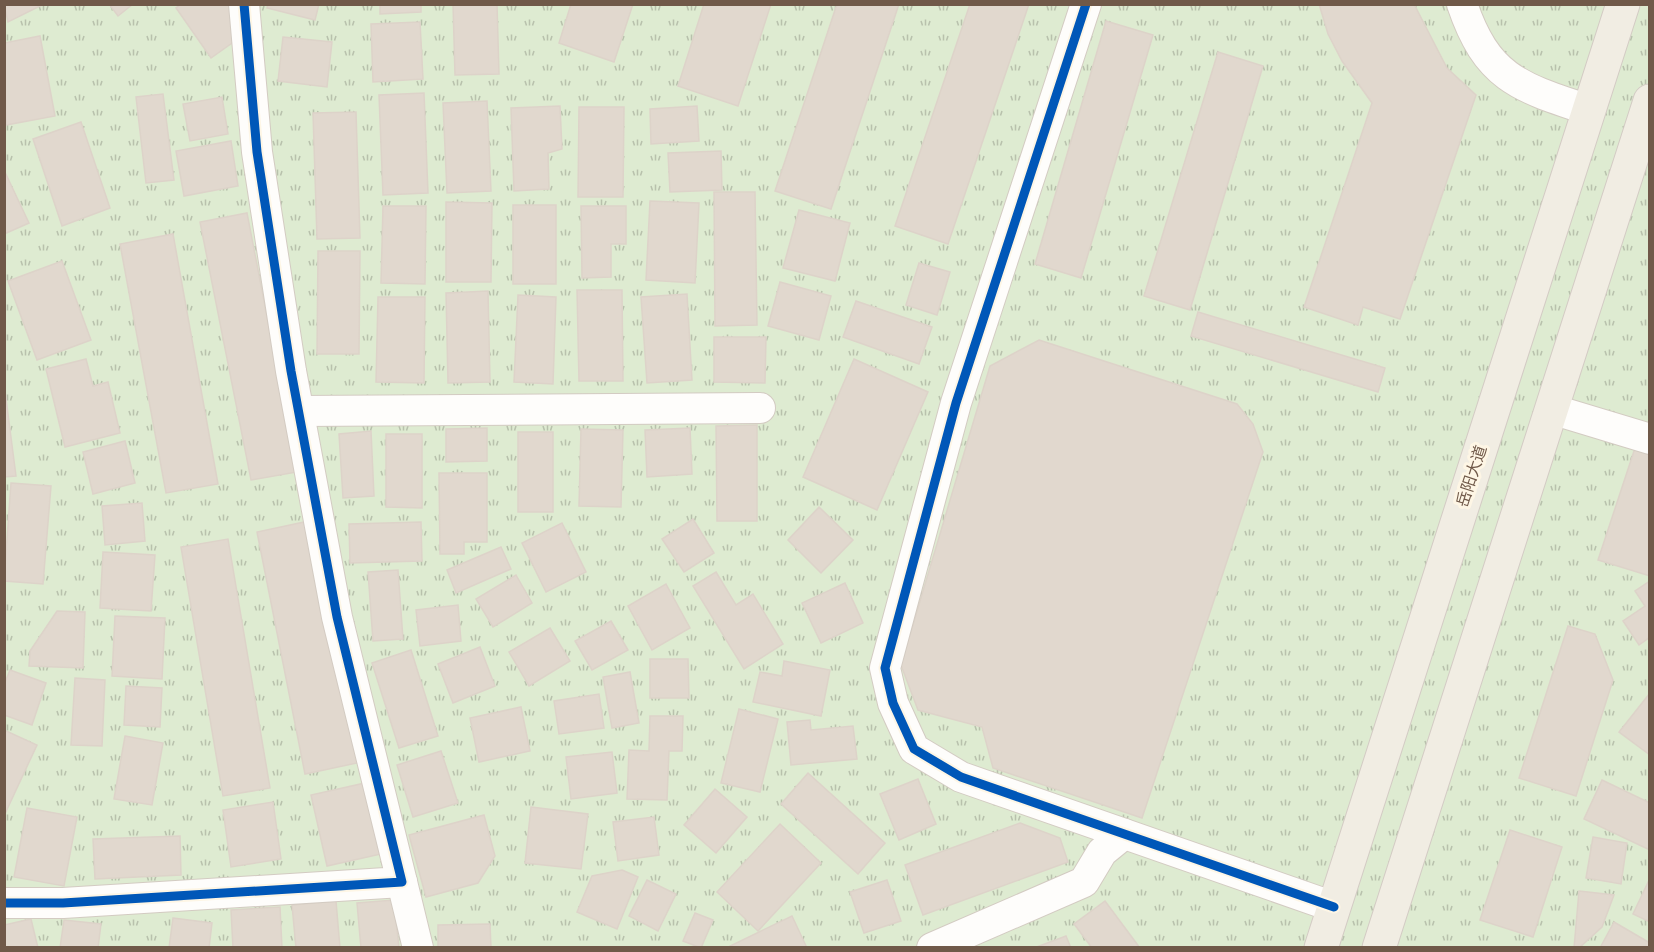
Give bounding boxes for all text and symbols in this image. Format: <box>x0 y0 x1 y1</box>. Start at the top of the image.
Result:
street label: 岳阳大道 <box>1452 442 1491 510</box>

